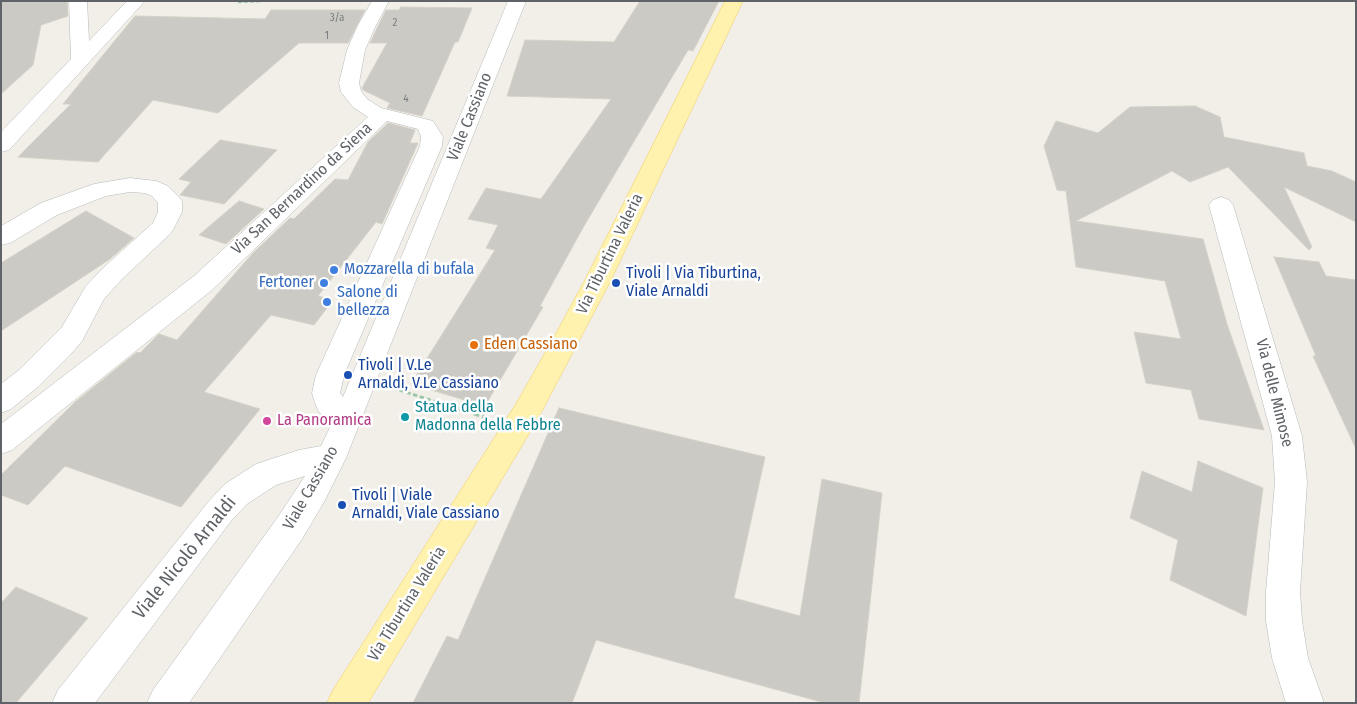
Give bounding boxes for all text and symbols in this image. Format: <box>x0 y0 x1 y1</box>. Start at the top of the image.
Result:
house number: 3/a <box>330 11 344 25</box>
house number: 2 <box>393 16 397 30</box>
house number: 1 <box>325 29 329 43</box>
street label: Viale Cassiano <box>444 70 496 164</box>
house number: 4 <box>403 92 409 106</box>
street label: Via San Bernardino da Siena <box>228 119 376 259</box>
street label: Via Tiburtina Valeria <box>573 191 647 317</box>
place label: Mozzarella di bufala <box>344 260 474 280</box>
marker: Mozzarella di bufala <box>328 264 340 276</box>
place label: Tivoli | Via Tiburtina, Viale Arnaldi <box>626 264 761 302</box>
place label: Fertoner <box>259 273 314 293</box>
marker: Fertoner <box>318 277 330 289</box>
marker: Tivoli | Via Tiburtina, Viale Arnaldi <box>610 277 622 289</box>
place label: Salone di bellezza <box>337 283 398 321</box>
marker: Salone di bellezza <box>321 296 333 308</box>
place label: Eden Cassiano <box>484 335 578 355</box>
street label: Via delle Mimose <box>1251 337 1297 449</box>
marker: Eden Cassiano <box>468 339 480 351</box>
place label: Tivoli | V.Le Arnaldi, V.Le Cassiano <box>358 356 499 394</box>
marker: Tivoli | V.Le Arnaldi, V.Le Cassiano <box>342 369 354 381</box>
place label: Statua della Madonna della Febbre <box>415 398 561 436</box>
place label: La Panoramica <box>277 411 372 431</box>
marker: Statua della Madonna della Febbre <box>399 411 411 423</box>
marker: La Panoramica <box>261 415 273 427</box>
street label: Viale Cassiano <box>279 443 343 533</box>
place label: Tivoli | Viale Arnaldi, Viale Cassiano <box>352 486 500 524</box>
street label: Viale Nicolò Arnaldi <box>128 492 242 624</box>
marker: Tivoli | Viale Arnaldi, Viale Cassiano <box>336 499 348 511</box>
street label: Via Tiburtina Valeria <box>364 543 450 665</box>

